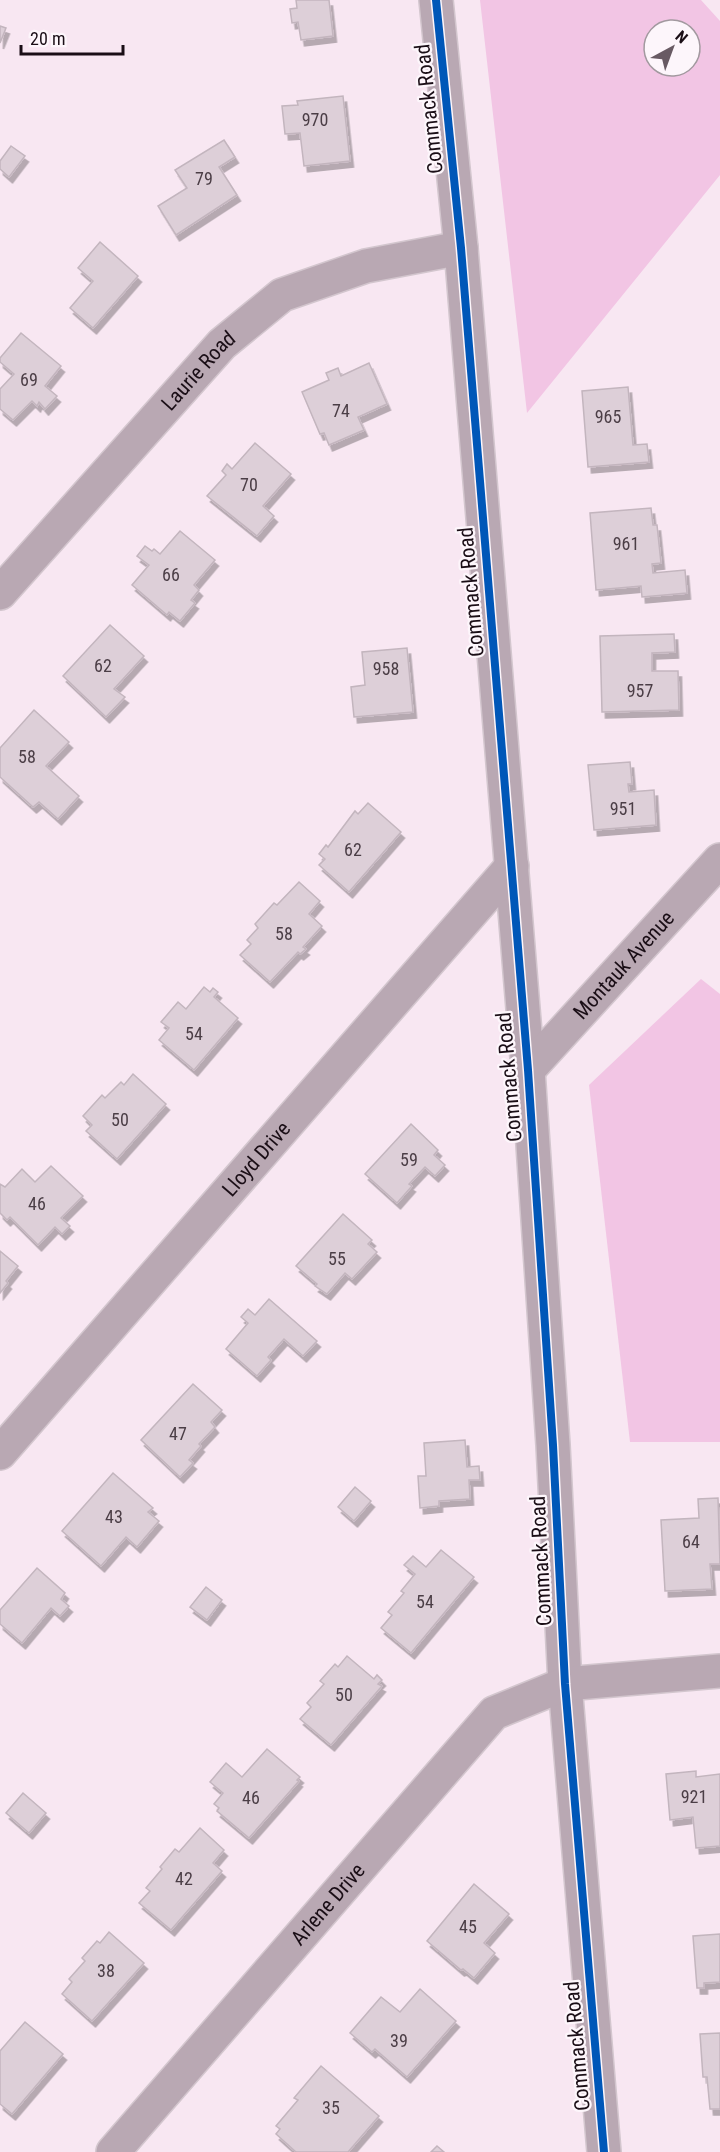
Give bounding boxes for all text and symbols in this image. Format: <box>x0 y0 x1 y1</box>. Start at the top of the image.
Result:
scale bar <box>21 18 123 56</box>
north arrow <box>642 18 702 78</box>
text: N <box>672 27 691 47</box>
text: 20 m <box>30 28 65 49</box>
street label: Commack Road <box>410 43 448 175</box>
house number: 970 <box>302 109 328 130</box>
house number: 79 <box>195 168 213 189</box>
street label: Laurie Road <box>157 326 240 415</box>
house number: 69 <box>20 369 38 390</box>
house number: 74 <box>332 400 350 421</box>
house number: 965 <box>595 406 621 427</box>
house number: 70 <box>240 474 258 495</box>
street label: Commack Road <box>453 526 489 658</box>
house number: 961 <box>613 533 639 554</box>
house number: 66 <box>162 564 180 585</box>
house number: 62 <box>94 655 112 676</box>
house number: 958 <box>373 658 399 679</box>
house number: 957 <box>627 680 653 701</box>
house number: 58 <box>18 746 36 767</box>
house number: 951 <box>610 798 636 819</box>
house number: 62 <box>344 839 362 860</box>
street label: Montauk Avenue <box>568 906 679 1024</box>
house number: 58 <box>275 923 293 944</box>
street label: Commack Road <box>491 1011 527 1143</box>
house number: 54 <box>185 1023 203 1044</box>
house number: 50 <box>111 1109 129 1130</box>
street label: Lloyd Drive <box>217 1117 295 1201</box>
house number: 59 <box>400 1149 418 1170</box>
house number: 46 <box>28 1193 46 1214</box>
house number: 55 <box>328 1248 346 1269</box>
house number: 47 <box>169 1423 187 1444</box>
street label: Commack Road <box>526 1495 556 1627</box>
house number: 43 <box>105 1506 123 1527</box>
house number: 64 <box>682 1531 700 1552</box>
house number: 54 <box>416 1591 434 1612</box>
house number: 50 <box>335 1684 353 1705</box>
house number: 921 <box>681 1786 707 1807</box>
house number: 46 <box>242 1787 260 1808</box>
street label: Arlene Drive <box>286 1859 370 1950</box>
house number: 42 <box>175 1868 193 1889</box>
house number: 45 <box>459 1916 477 1937</box>
house number: 38 <box>97 1960 115 1981</box>
street label: Commack Road <box>559 1980 595 2112</box>
house number: 39 <box>390 2030 408 2051</box>
house number: 35 <box>322 2097 340 2118</box>

